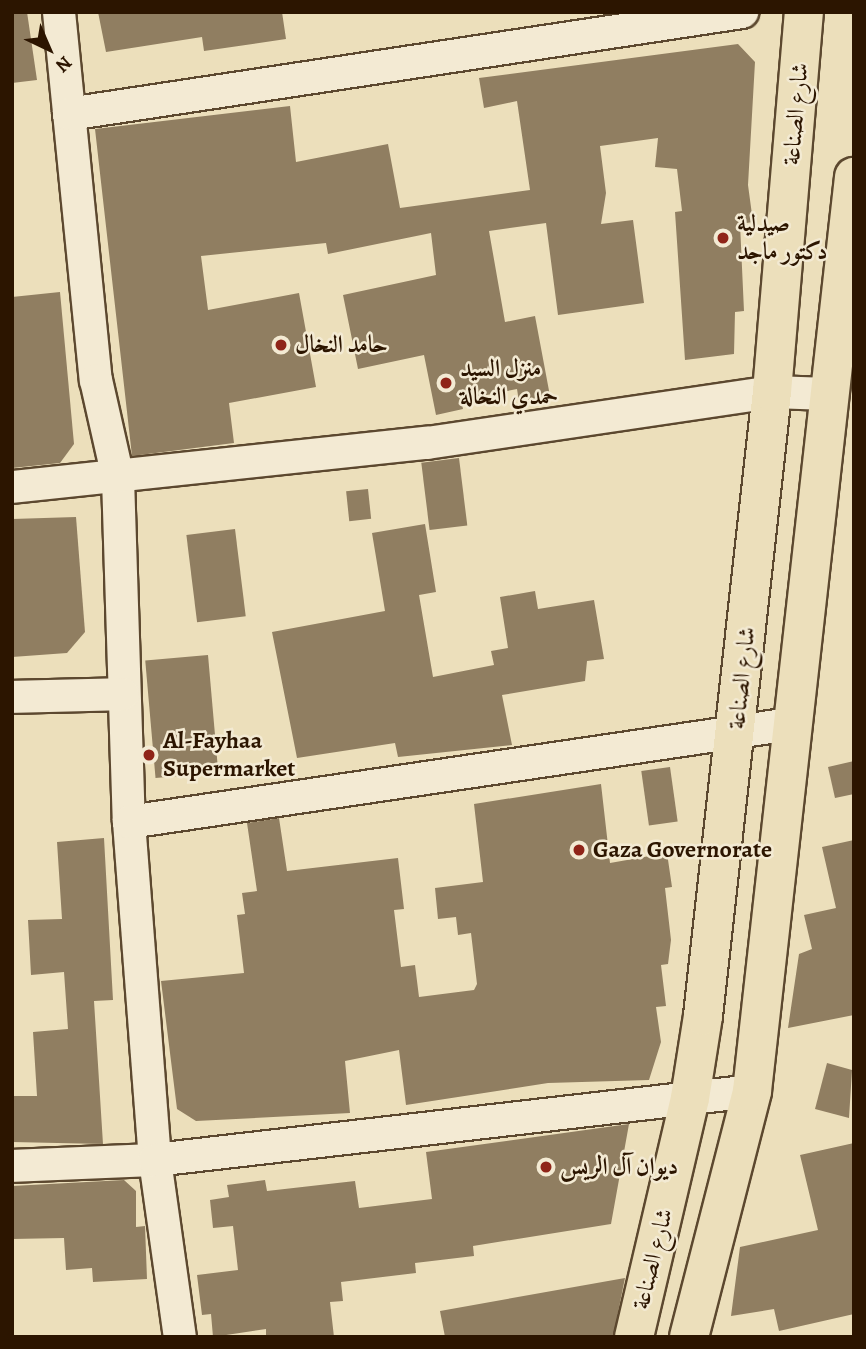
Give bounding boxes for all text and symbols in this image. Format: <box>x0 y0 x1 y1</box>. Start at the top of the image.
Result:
north arrow <box>14 14 84 84</box>
text: N <box>50 50 78 78</box>
street label: شارع الصناعة <box>777 61 815 167</box>
place label: صيدلية دكتور ماجد <box>737 210 828 266</box>
marker: صيدلية دكتور ماجد <box>715 230 731 246</box>
place label: حامد النخال <box>295 331 388 359</box>
marker: حامد النخال <box>273 337 289 353</box>
place label: منزل السيد حمدي النخالة <box>460 355 558 411</box>
marker: منزل السيد حمدي النخالة <box>438 375 454 391</box>
street label: شارع الصناعة <box>722 625 762 731</box>
place label: Al-Fayhaa Supermarket <box>163 727 295 783</box>
marker: Al-Fayhaa Supermarket <box>141 747 157 763</box>
place label: Gaza Governorate <box>593 836 772 864</box>
marker: Gaza Governorate <box>571 842 587 858</box>
place label: ديوان آل الريس <box>560 1153 678 1181</box>
marker: ديوان آل الريس <box>538 1159 554 1175</box>
street label: شارع الصناعة <box>627 1206 679 1312</box>

